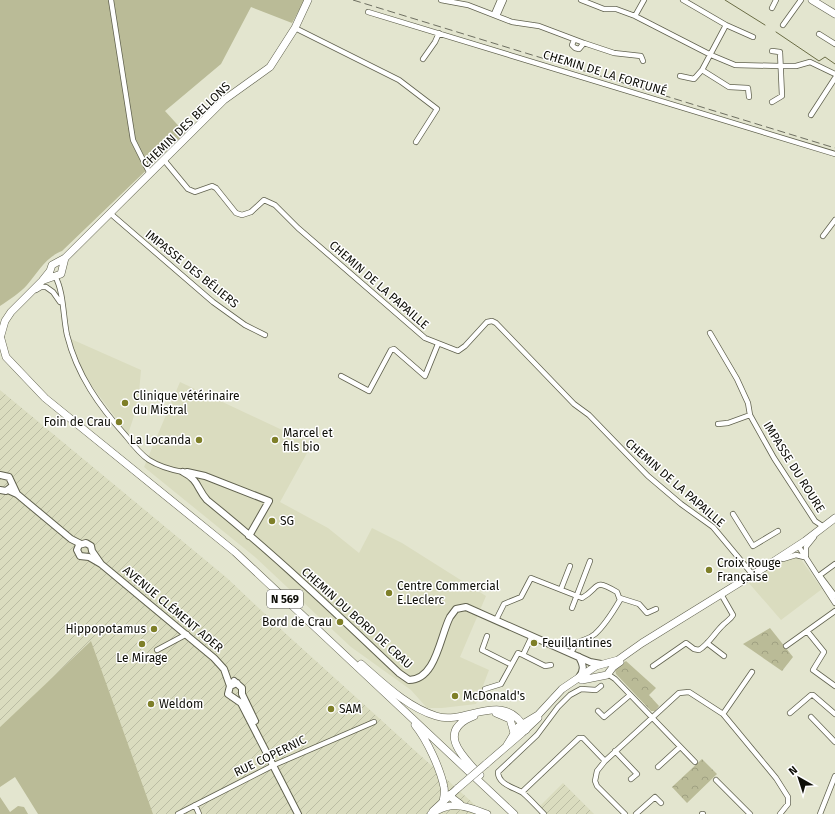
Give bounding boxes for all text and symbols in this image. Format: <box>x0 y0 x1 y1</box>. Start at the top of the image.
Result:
street label: CHEMIN DE LA FORTUNÉ <box>541 47 669 99</box>
street label: CHEMIN DES BELLONS <box>139 79 233 171</box>
street label: IMPASSE DES BÉLIERS <box>143 226 242 311</box>
street label: CHEMIN DE LA PAPAILLE <box>326 238 432 332</box>
place label: Clinique vétérinaire du Mistral <box>133 389 240 417</box>
marker: Clinique vétérinaire du Mistral <box>120 398 130 408</box>
place label: Foin de Crau <box>44 415 111 429</box>
marker: Foin de Crau <box>114 417 124 427</box>
street label: IMPASSE DU ROURE <box>760 419 828 515</box>
place label: Marcel et fils bio <box>283 426 333 454</box>
place label: La Locanda <box>130 433 191 447</box>
marker: La Locanda <box>194 435 204 445</box>
marker: Marcel et fils bio <box>270 435 280 445</box>
street label: CHEMIN DE LA PAPAILLE <box>622 436 728 530</box>
place label: SG <box>280 514 294 528</box>
marker: SG <box>267 516 277 526</box>
place label: Croix Rouge Française <box>717 556 781 584</box>
street label: AVENUE CLÉMENT ADER <box>120 562 227 655</box>
street label: CHEMIN DU BORD DE CRAU <box>299 565 415 671</box>
marker: Croix Rouge Française <box>704 565 714 575</box>
place label: Centre Commercial E.Leclerc <box>397 579 500 607</box>
marker: Centre Commercial E.Leclerc <box>384 588 394 598</box>
road number: N 569 <box>267 590 303 608</box>
place label: Bord de Crau <box>262 615 332 629</box>
marker: Bord de Crau <box>335 617 345 627</box>
place label: Hippopotamus <box>65 622 146 636</box>
marker: Hippopotamus <box>149 624 159 634</box>
place label: Feuillantines <box>542 636 612 650</box>
marker: Feuillantines <box>529 638 539 648</box>
marker: Le Mirage <box>137 639 147 649</box>
place label: Le Mirage <box>116 651 168 665</box>
place label: McDonald's <box>463 689 525 703</box>
marker: McDonald's <box>450 691 460 701</box>
place label: Weldom <box>159 697 203 711</box>
marker: Weldom <box>146 699 156 709</box>
place label: SAM <box>339 702 362 716</box>
marker: SAM <box>326 704 336 714</box>
street label: RUE COPERNIC <box>232 732 309 780</box>
north arrow <box>779 758 819 798</box>
text: N <box>786 763 800 778</box>

